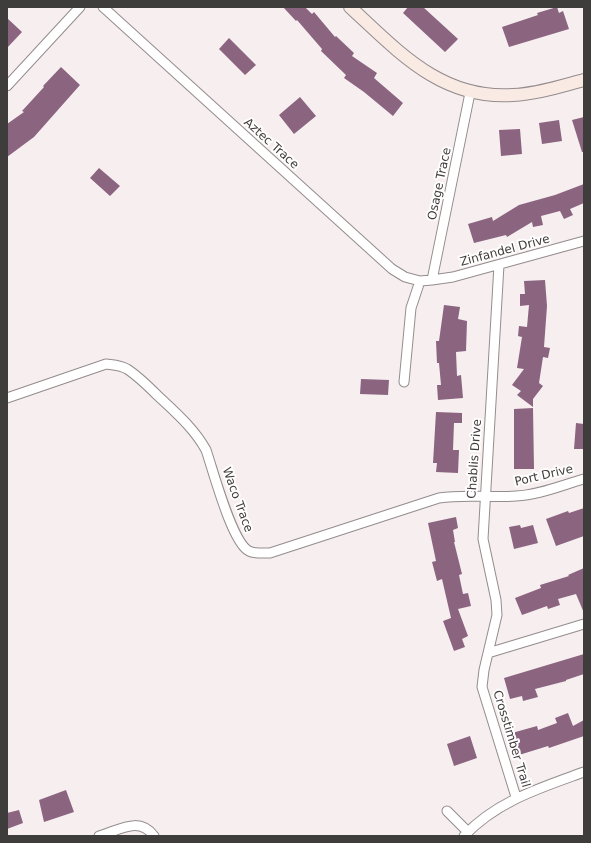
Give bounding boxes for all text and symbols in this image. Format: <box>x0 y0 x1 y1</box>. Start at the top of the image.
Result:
street label: Aztec Trace <box>241 116 301 172</box>
street label: Osage Trace <box>425 146 455 222</box>
street label: Zinfandel Drive <box>458 232 552 270</box>
street label: Chablis Drive <box>465 419 485 499</box>
street label: Port Drive <box>513 462 575 490</box>
street label: Waco Trace <box>219 466 255 534</box>
street label: Crosstimber Trail <box>489 689 533 789</box>

